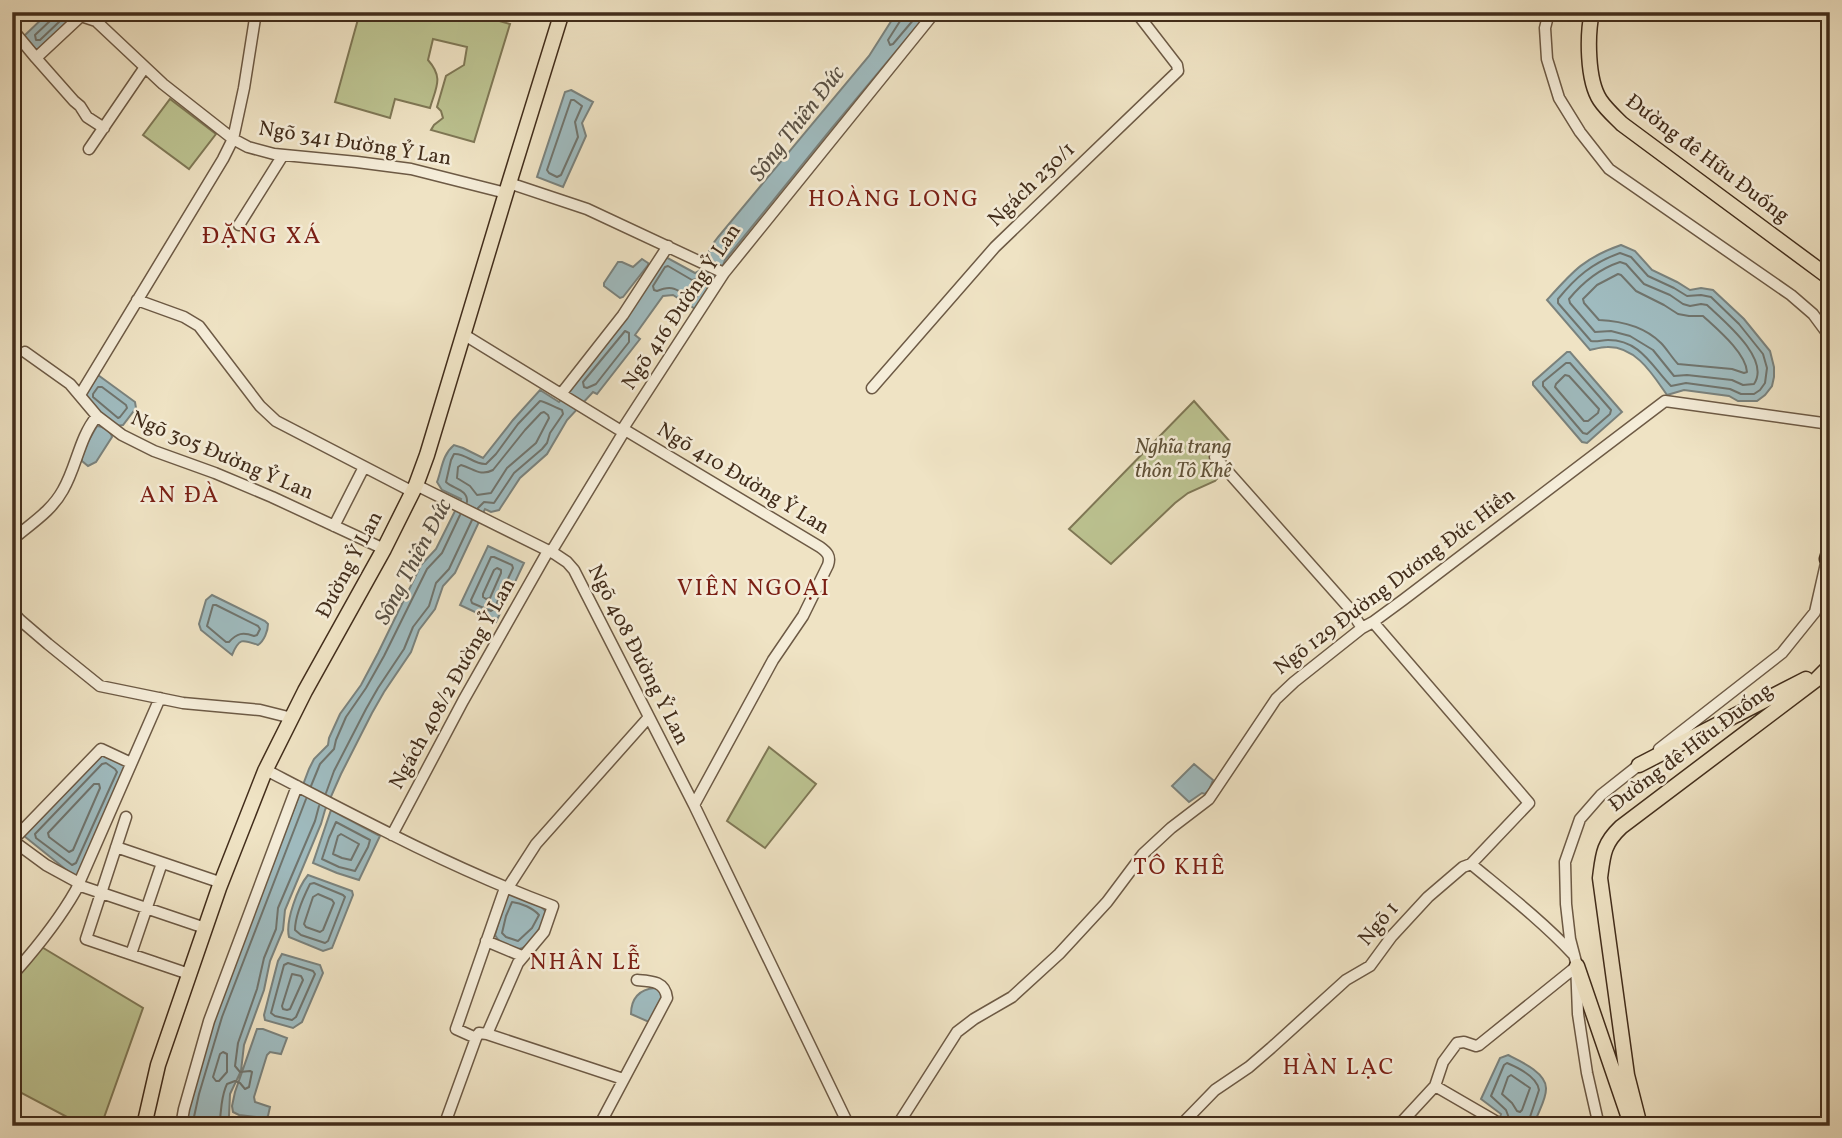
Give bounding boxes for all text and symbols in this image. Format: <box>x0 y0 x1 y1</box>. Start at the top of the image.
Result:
water label: Sông Thiên Đức <box>743 59 854 189</box>
street label: Đường đê Hữu Đuống <box>1619 88 1795 230</box>
street label: Ngõ 341 Đường Ỷ Lan <box>256 114 454 174</box>
street label: Ngách 230/1 <box>982 136 1082 234</box>
district label: HOÀNG LONG <box>808 184 980 216</box>
street label: Ngõ 416 Đường Ỷ Lan <box>615 218 749 396</box>
district label: ĐẶNG XÁ <box>202 220 323 254</box>
street label: Ngõ 305 Đường Ỷ Lan <box>126 404 318 508</box>
street label: Ngõ 410 Đường Ỷ Lan <box>651 416 835 542</box>
park label: Nghĩa trang thôn Tô Khê <box>1135 433 1233 486</box>
district label: AN ĐÀ <box>140 480 220 512</box>
street label: Ngõ 129 Đường Dương Đức Hiền <box>1268 481 1522 683</box>
water label: Sông Thiên Đức <box>367 493 461 631</box>
street label: Đường Ỷ Lan <box>310 506 390 624</box>
street label: Ngõ 408 Đường Ỷ Lan <box>580 560 696 750</box>
street label: Ngách 408/2 Đường Ỷ Lan <box>383 573 523 795</box>
district label: VIÊN NGOẠI <box>677 573 831 605</box>
street label: Đường đê Hữu Đuống <box>1603 677 1779 819</box>
district label: TÔ KHÊ <box>1133 852 1227 884</box>
street label: Ngõ 1 <box>1352 896 1406 952</box>
district label: NHÂN LỄ <box>530 944 642 979</box>
district label: HÀN LẠC <box>1283 1052 1395 1084</box>

